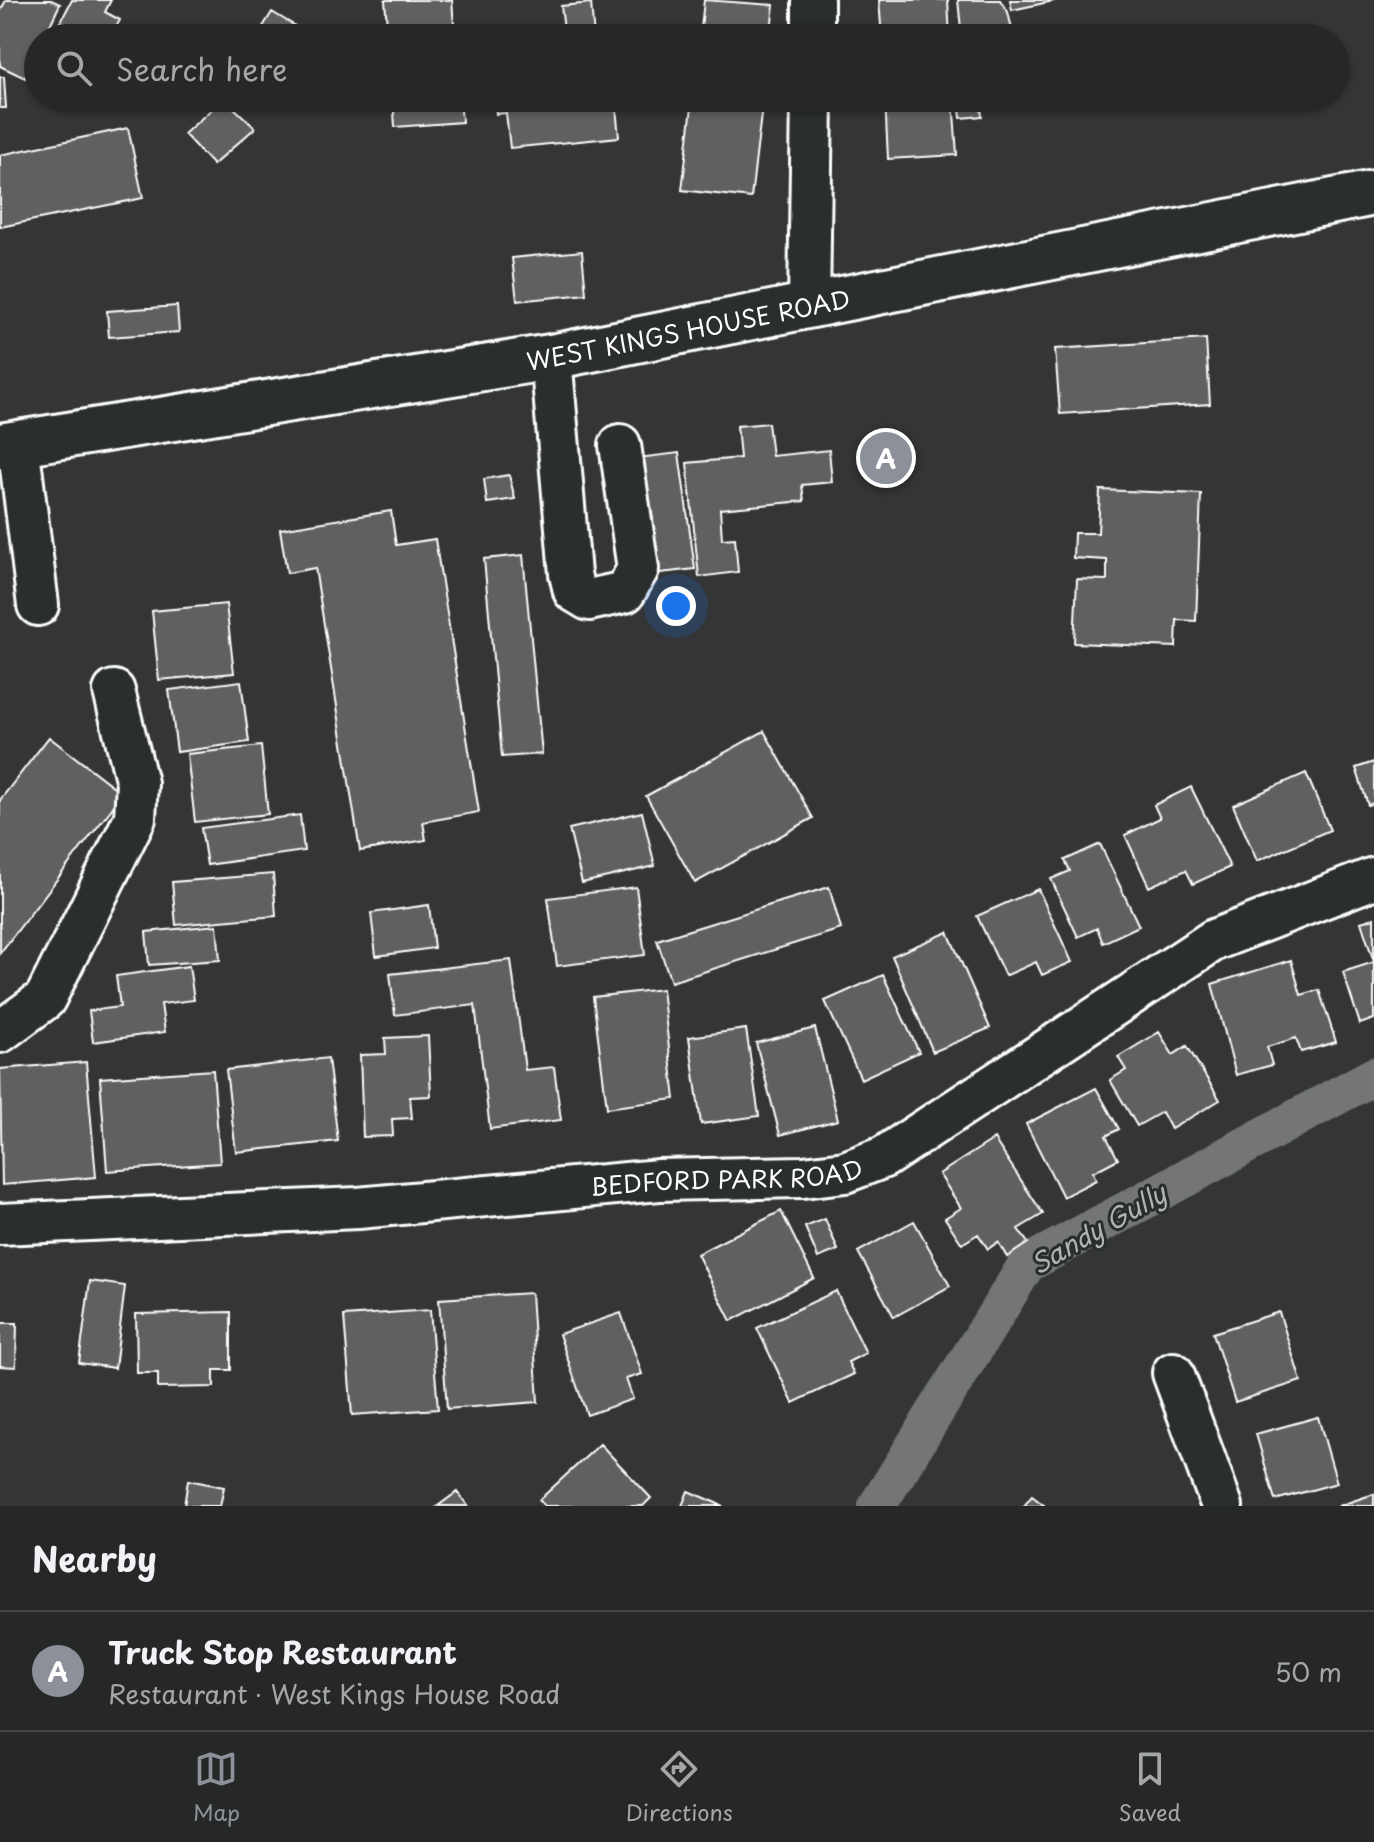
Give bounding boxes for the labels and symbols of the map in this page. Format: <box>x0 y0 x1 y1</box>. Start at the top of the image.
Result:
street label: WEST KINGS HOUSE ROAD <box>524 280 853 379</box>
pin: A <box>860 428 912 488</box>
your location <box>656 586 696 626</box>
street label: BEDFORD PARK ROAD <box>589 1149 868 1204</box>
water label: Sandy Gully <box>1023 1172 1175 1283</box>

